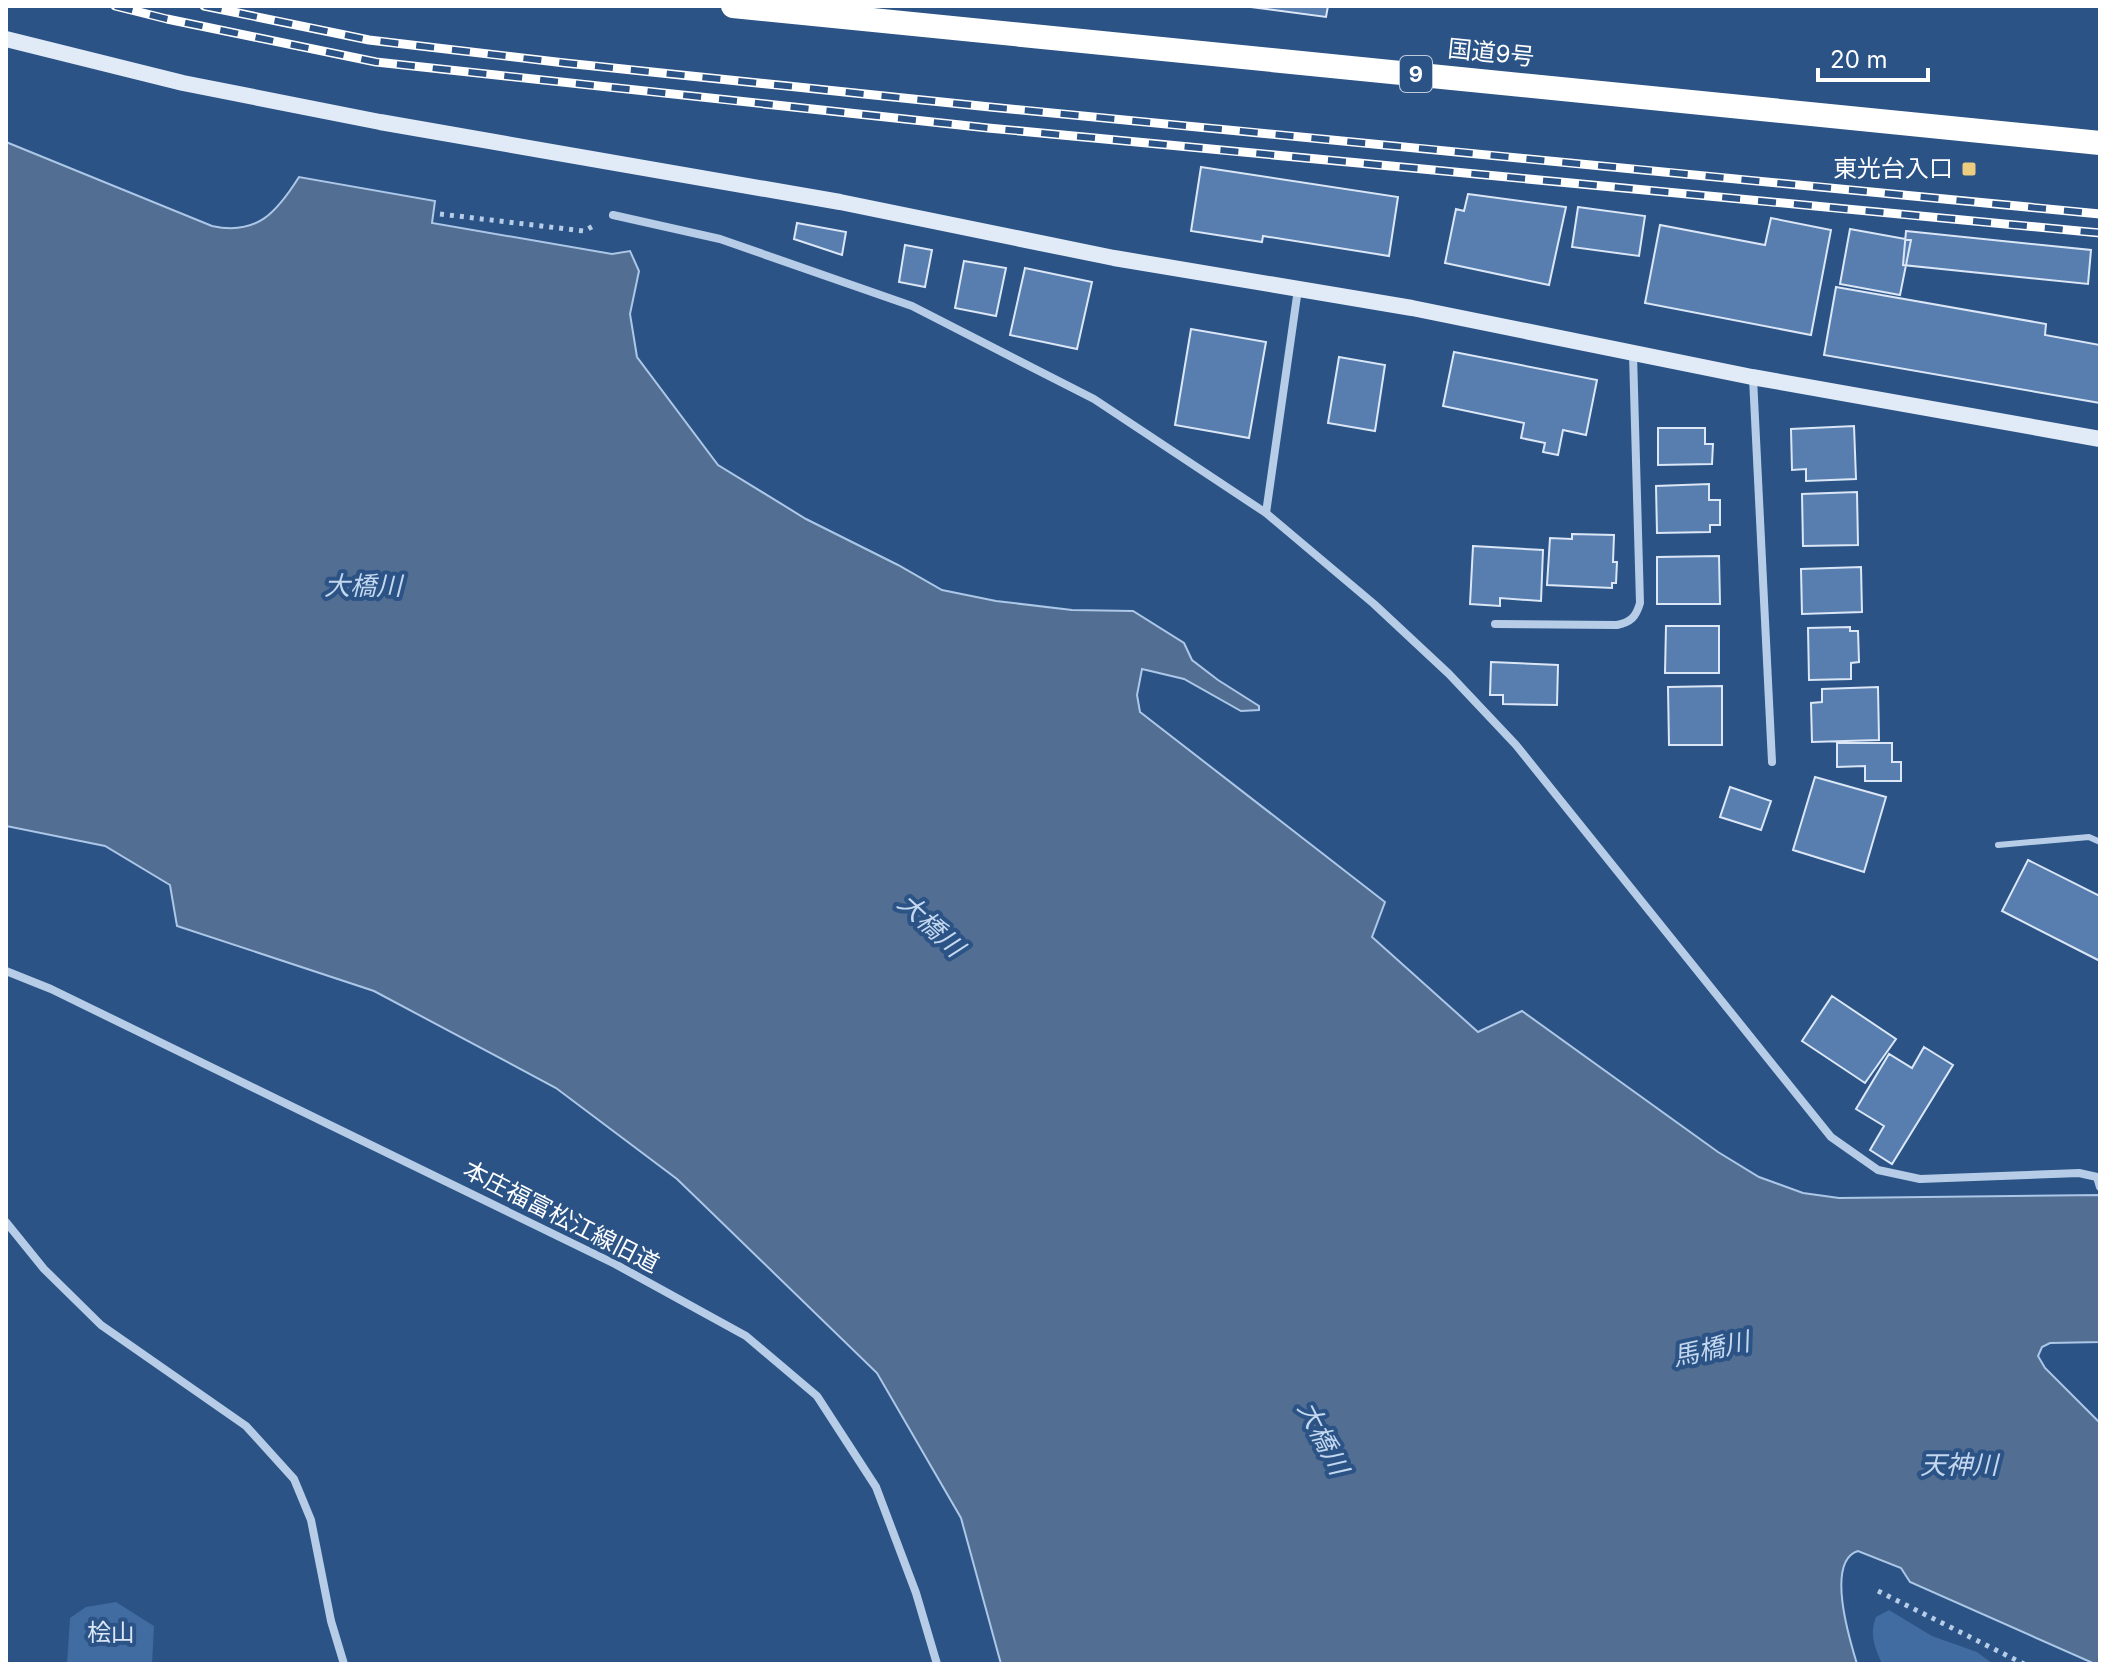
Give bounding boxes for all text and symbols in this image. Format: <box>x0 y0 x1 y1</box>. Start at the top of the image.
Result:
scale bar <box>1818 32 1928 82</box>
street label: 国道9号 <box>1446 34 1536 71</box>
text: 20 m <box>1830 45 1888 74</box>
road number: 9 <box>1400 56 1432 92</box>
place label: 東光台入口 <box>1833 154 1953 183</box>
marker: 東光台入口 <box>1960 160 1978 178</box>
water label: 大橋川 <box>324 570 405 601</box>
water label: 大橋川 <box>892 887 973 965</box>
street label: 本庄福富松江線旧道 <box>458 1155 664 1279</box>
water label: 馬橋川 <box>1670 1325 1755 1372</box>
water label: 大橋川 <box>1292 1396 1356 1482</box>
water label: 天神川 <box>1920 1449 2001 1480</box>
park label: 桧山 <box>87 1618 135 1647</box>

